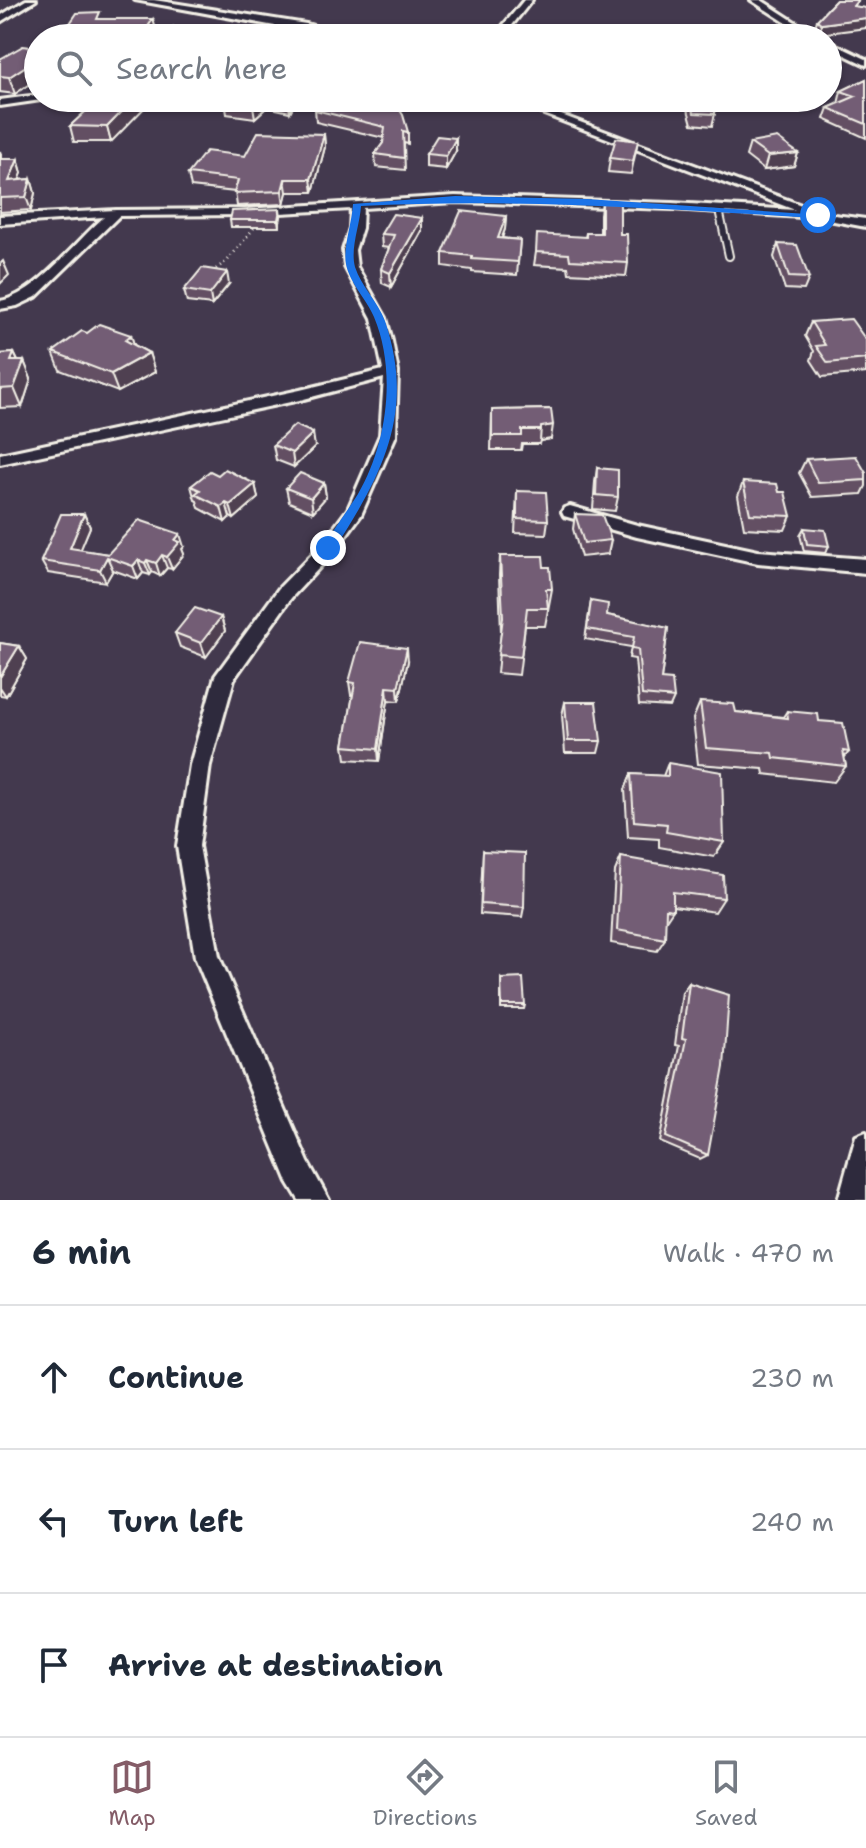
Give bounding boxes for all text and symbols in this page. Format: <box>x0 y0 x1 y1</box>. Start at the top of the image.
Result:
search box <box>24 24 842 112</box>
icon: search <box>52 46 96 90</box>
text: Search here <box>116 48 287 89</box>
route start <box>800 197 836 233</box>
route end <box>310 530 346 566</box>
text: 6 min <box>32 1229 131 1275</box>
text: Walk · 470 m <box>663 1235 834 1270</box>
icon: ahead <box>32 1355 76 1399</box>
text: Continue <box>108 1357 244 1398</box>
text: 230 m <box>750 1360 834 1395</box>
icon: left <box>32 1499 76 1543</box>
text: Turn left <box>108 1501 243 1542</box>
text: 240 m <box>750 1504 834 1539</box>
icon: arrive <box>32 1643 76 1687</box>
text: Arrive at destination <box>108 1645 443 1686</box>
tab: Map <box>109 1755 156 1832</box>
tab: Directions <box>373 1755 478 1832</box>
tab: Saved <box>695 1755 757 1832</box>

